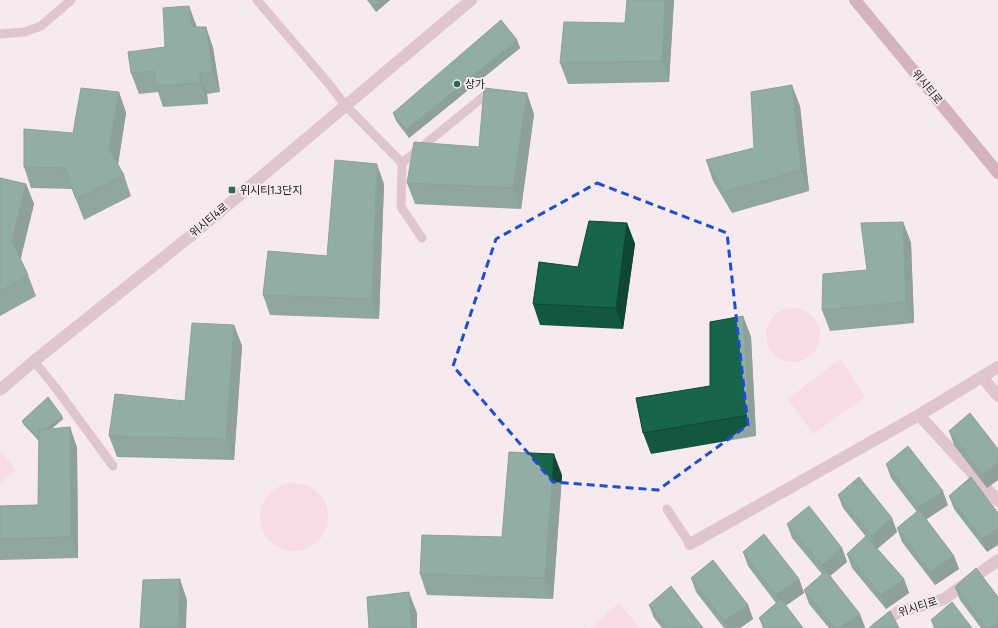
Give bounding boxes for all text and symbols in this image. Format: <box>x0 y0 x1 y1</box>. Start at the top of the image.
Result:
street label: 위시티로 <box>909 67 945 107</box>
place label: 상가 <box>465 78 485 91</box>
marker: 상가 <box>452 79 462 89</box>
place label: 위시티1.3단지 <box>240 184 302 197</box>
marker: 위시티1.3단지 <box>227 185 237 195</box>
street label: 위시티4로 <box>187 200 231 240</box>
street label: 위시티로 <box>897 595 939 619</box>

